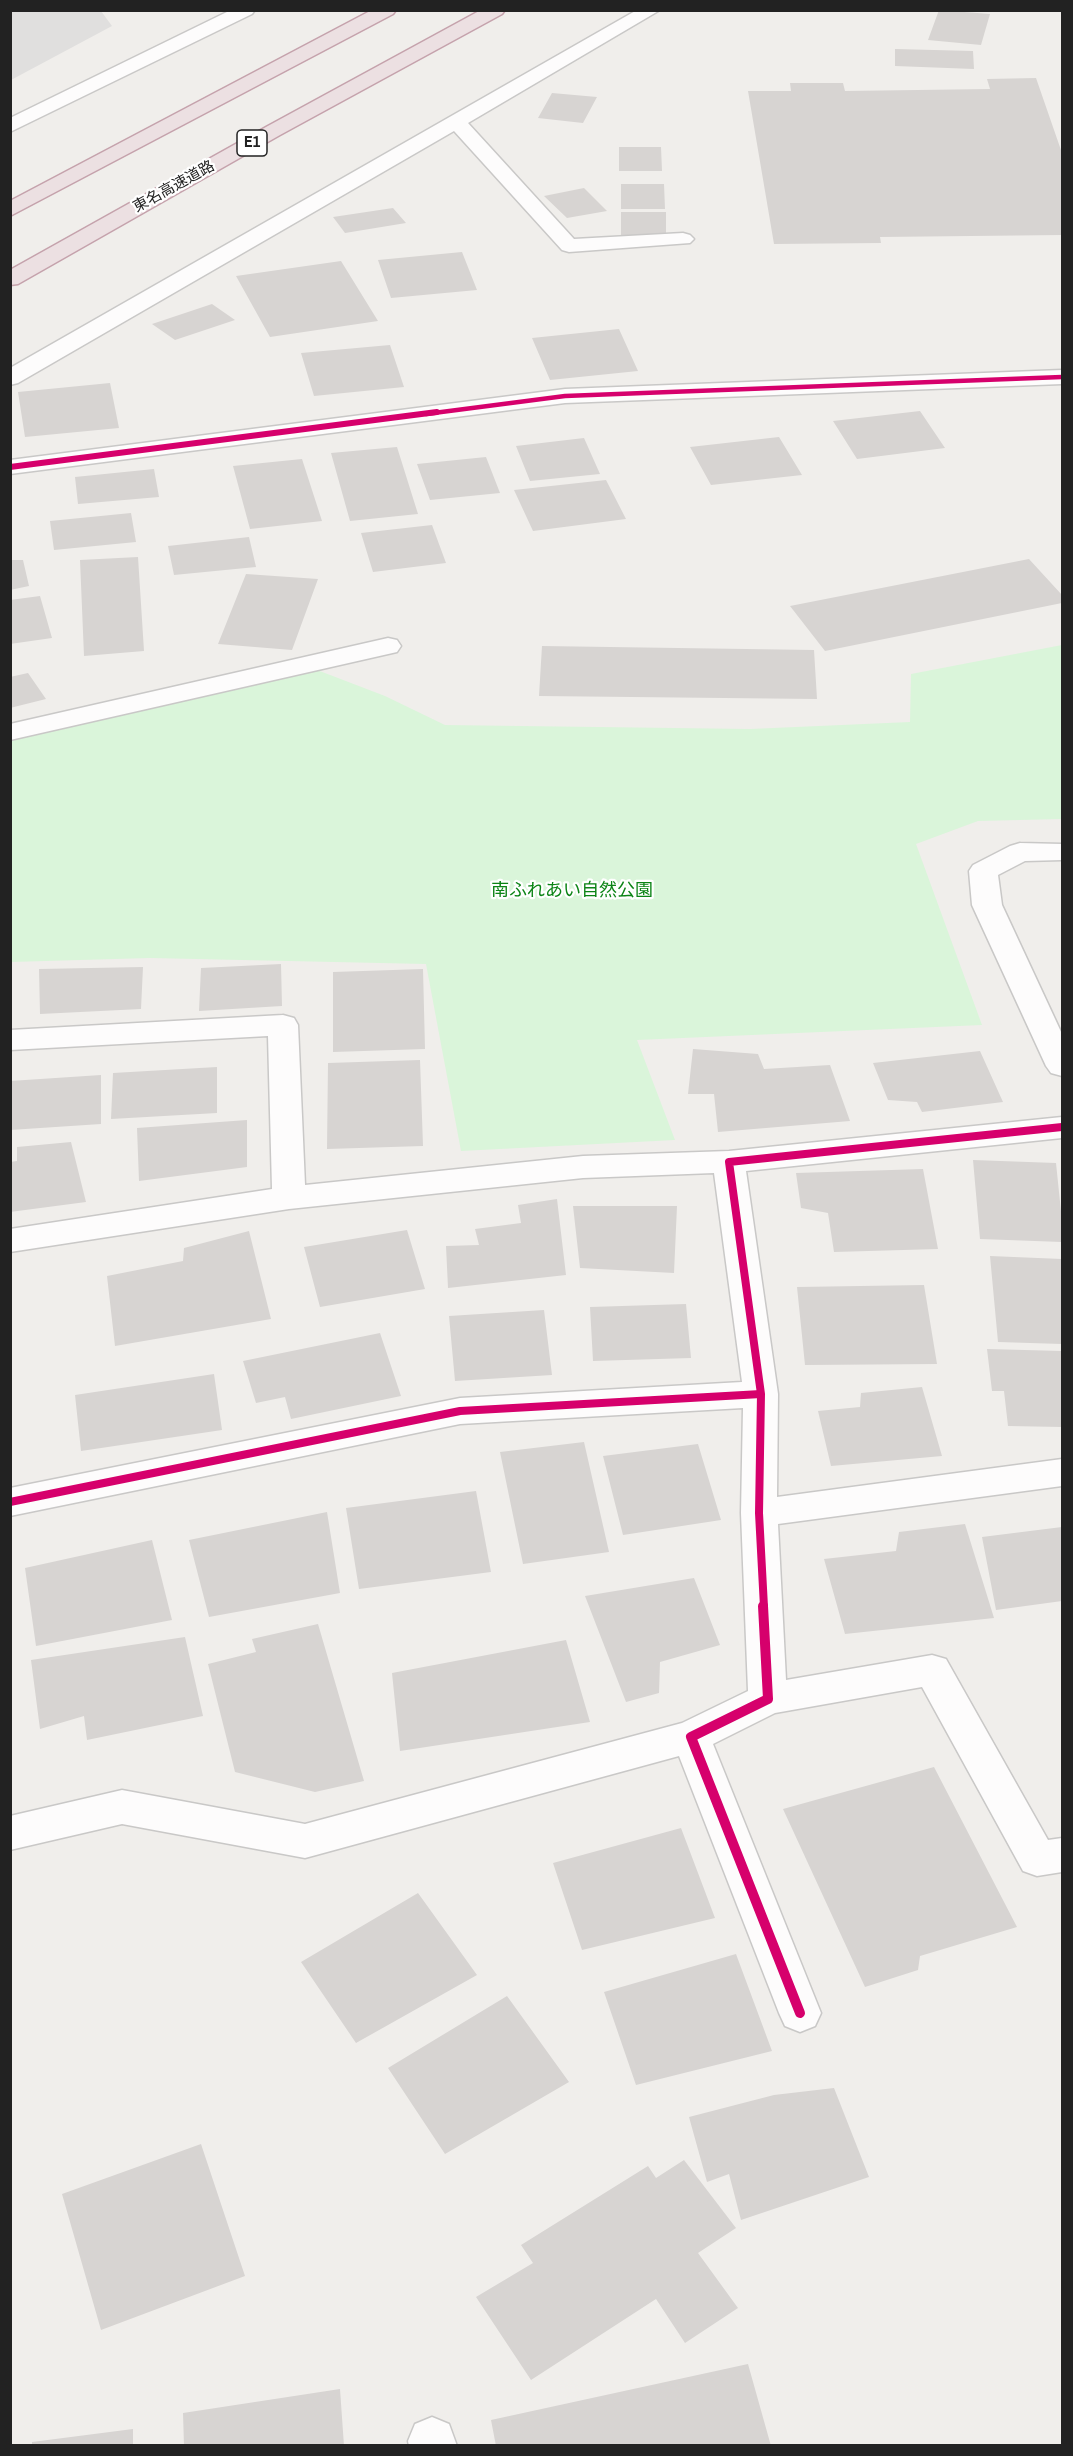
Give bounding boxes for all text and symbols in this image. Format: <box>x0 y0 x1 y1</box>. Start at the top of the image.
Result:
road number: E1 <box>237 130 267 156</box>
street label: 東名高速道路 <box>130 157 218 217</box>
park label: 南ふれあい自然公園 <box>491 880 653 902</box>

